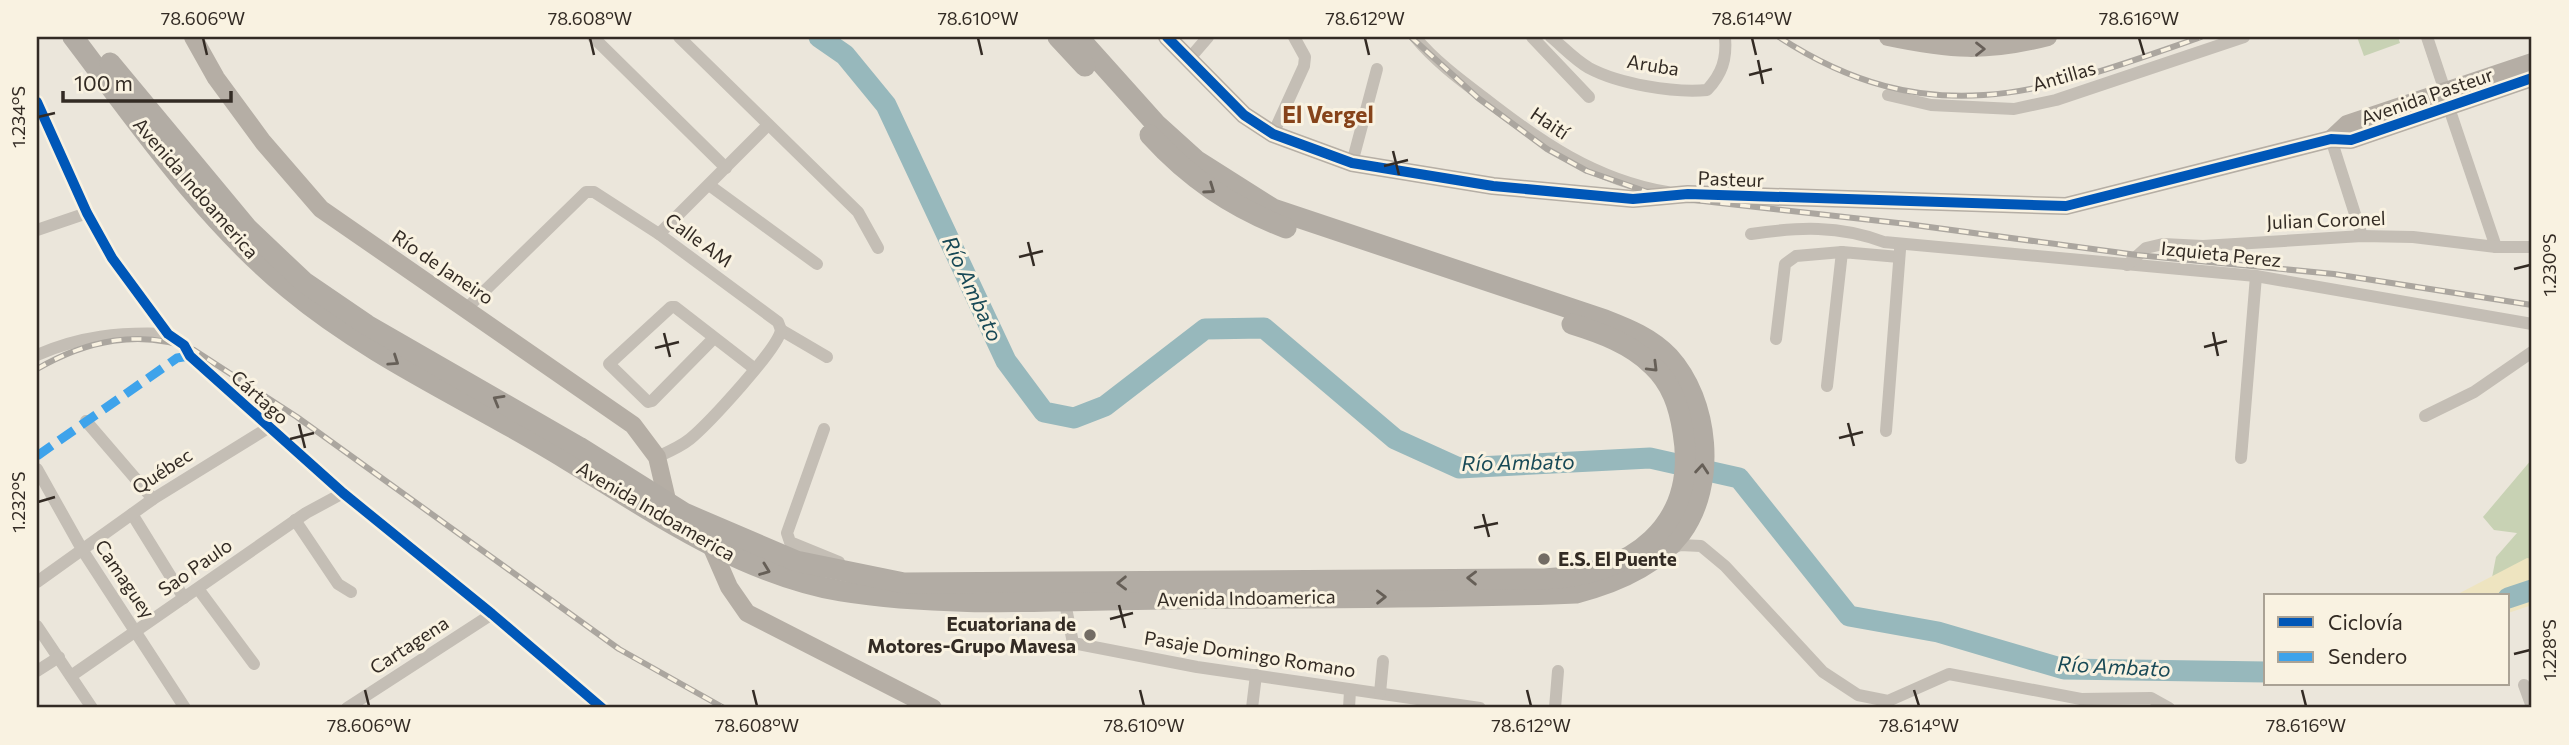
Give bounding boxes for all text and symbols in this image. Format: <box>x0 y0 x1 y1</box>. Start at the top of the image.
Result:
text: 78.606°W <box>161 7 245 29</box>
text: 78.608°W <box>548 7 632 29</box>
text: 78.610°W <box>937 7 1019 29</box>
text: 78.612°W <box>1325 7 1405 29</box>
text: 78.614°W <box>1712 7 1792 29</box>
text: 78.616°W <box>2099 7 2179 29</box>
one-way arrow <box>1975 41 1985 57</box>
street label: Aruba <box>1625 49 1681 80</box>
street label: Antillas <box>2029 56 2098 96</box>
scale bar <box>63 60 231 104</box>
street label: Avenida Pasteur <box>2358 62 2496 129</box>
text: 100 m <box>74 70 133 95</box>
text: 1.234°S <box>7 86 29 148</box>
district label: El Vergel <box>1282 100 1374 128</box>
street label: Haití <box>1527 101 1575 144</box>
street label: Avenida Indoamerica <box>129 113 264 263</box>
street label: Pasteur <box>1697 166 1765 191</box>
one-way arrow <box>1202 181 1215 193</box>
street label: Julian Coronel <box>2266 206 2386 233</box>
street label: Calle AM <box>661 207 737 272</box>
street label: Río de Janeiro <box>388 224 498 309</box>
water label: Río Ambato <box>938 232 1009 345</box>
text: 1.230°S <box>2538 234 2560 296</box>
street label: Izquieta Perez <box>2160 236 2282 271</box>
one-way arrow <box>386 353 399 366</box>
one-way arrow <box>1644 359 1657 372</box>
street label: Cártago <box>227 365 294 428</box>
one-way arrow <box>492 395 505 408</box>
street label: Québec <box>127 443 196 498</box>
water label: Río Ambato <box>1461 448 1575 475</box>
street label: Avenida Indoamerica <box>573 456 740 565</box>
one-way arrow <box>1694 463 1709 474</box>
text: 1.232°S <box>7 471 29 533</box>
street label: Sao Paulo <box>153 533 236 600</box>
street label: Camaguey <box>91 535 160 623</box>
place label: E.S. El Puente <box>1558 547 1677 570</box>
marker: E.S. El Puente <box>1536 551 1552 567</box>
one-way arrow <box>759 561 771 575</box>
one-way arrow <box>1467 570 1477 586</box>
one-way arrow <box>1117 575 1127 591</box>
street label: Avenida Indoamerica <box>1156 584 1336 611</box>
one-way arrow <box>1376 589 1387 604</box>
legend <box>2264 594 2510 686</box>
text: Ciclovía <box>2328 609 2403 634</box>
street label: Cartagena <box>365 611 452 679</box>
place label: Ecuatoriana de Motores-Grupo Mavesa <box>867 612 1076 657</box>
text: 1.228°S <box>2538 619 2560 681</box>
street label: Pasaje Domingo Romano <box>1143 625 1358 682</box>
marker: Ecuatoriana de Motores-Grupo Mavesa <box>1082 627 1098 643</box>
text: Sendero <box>2328 643 2407 668</box>
water label: Río Ambato <box>2057 650 2171 681</box>
text: 78.606°W <box>327 714 411 736</box>
text: 78.608°W <box>715 714 799 736</box>
text: 78.610°W <box>1103 714 1185 736</box>
text: 78.612°W <box>1491 714 1571 736</box>
text: 78.614°W <box>1879 714 1959 736</box>
text: 78.616°W <box>2266 714 2346 736</box>

